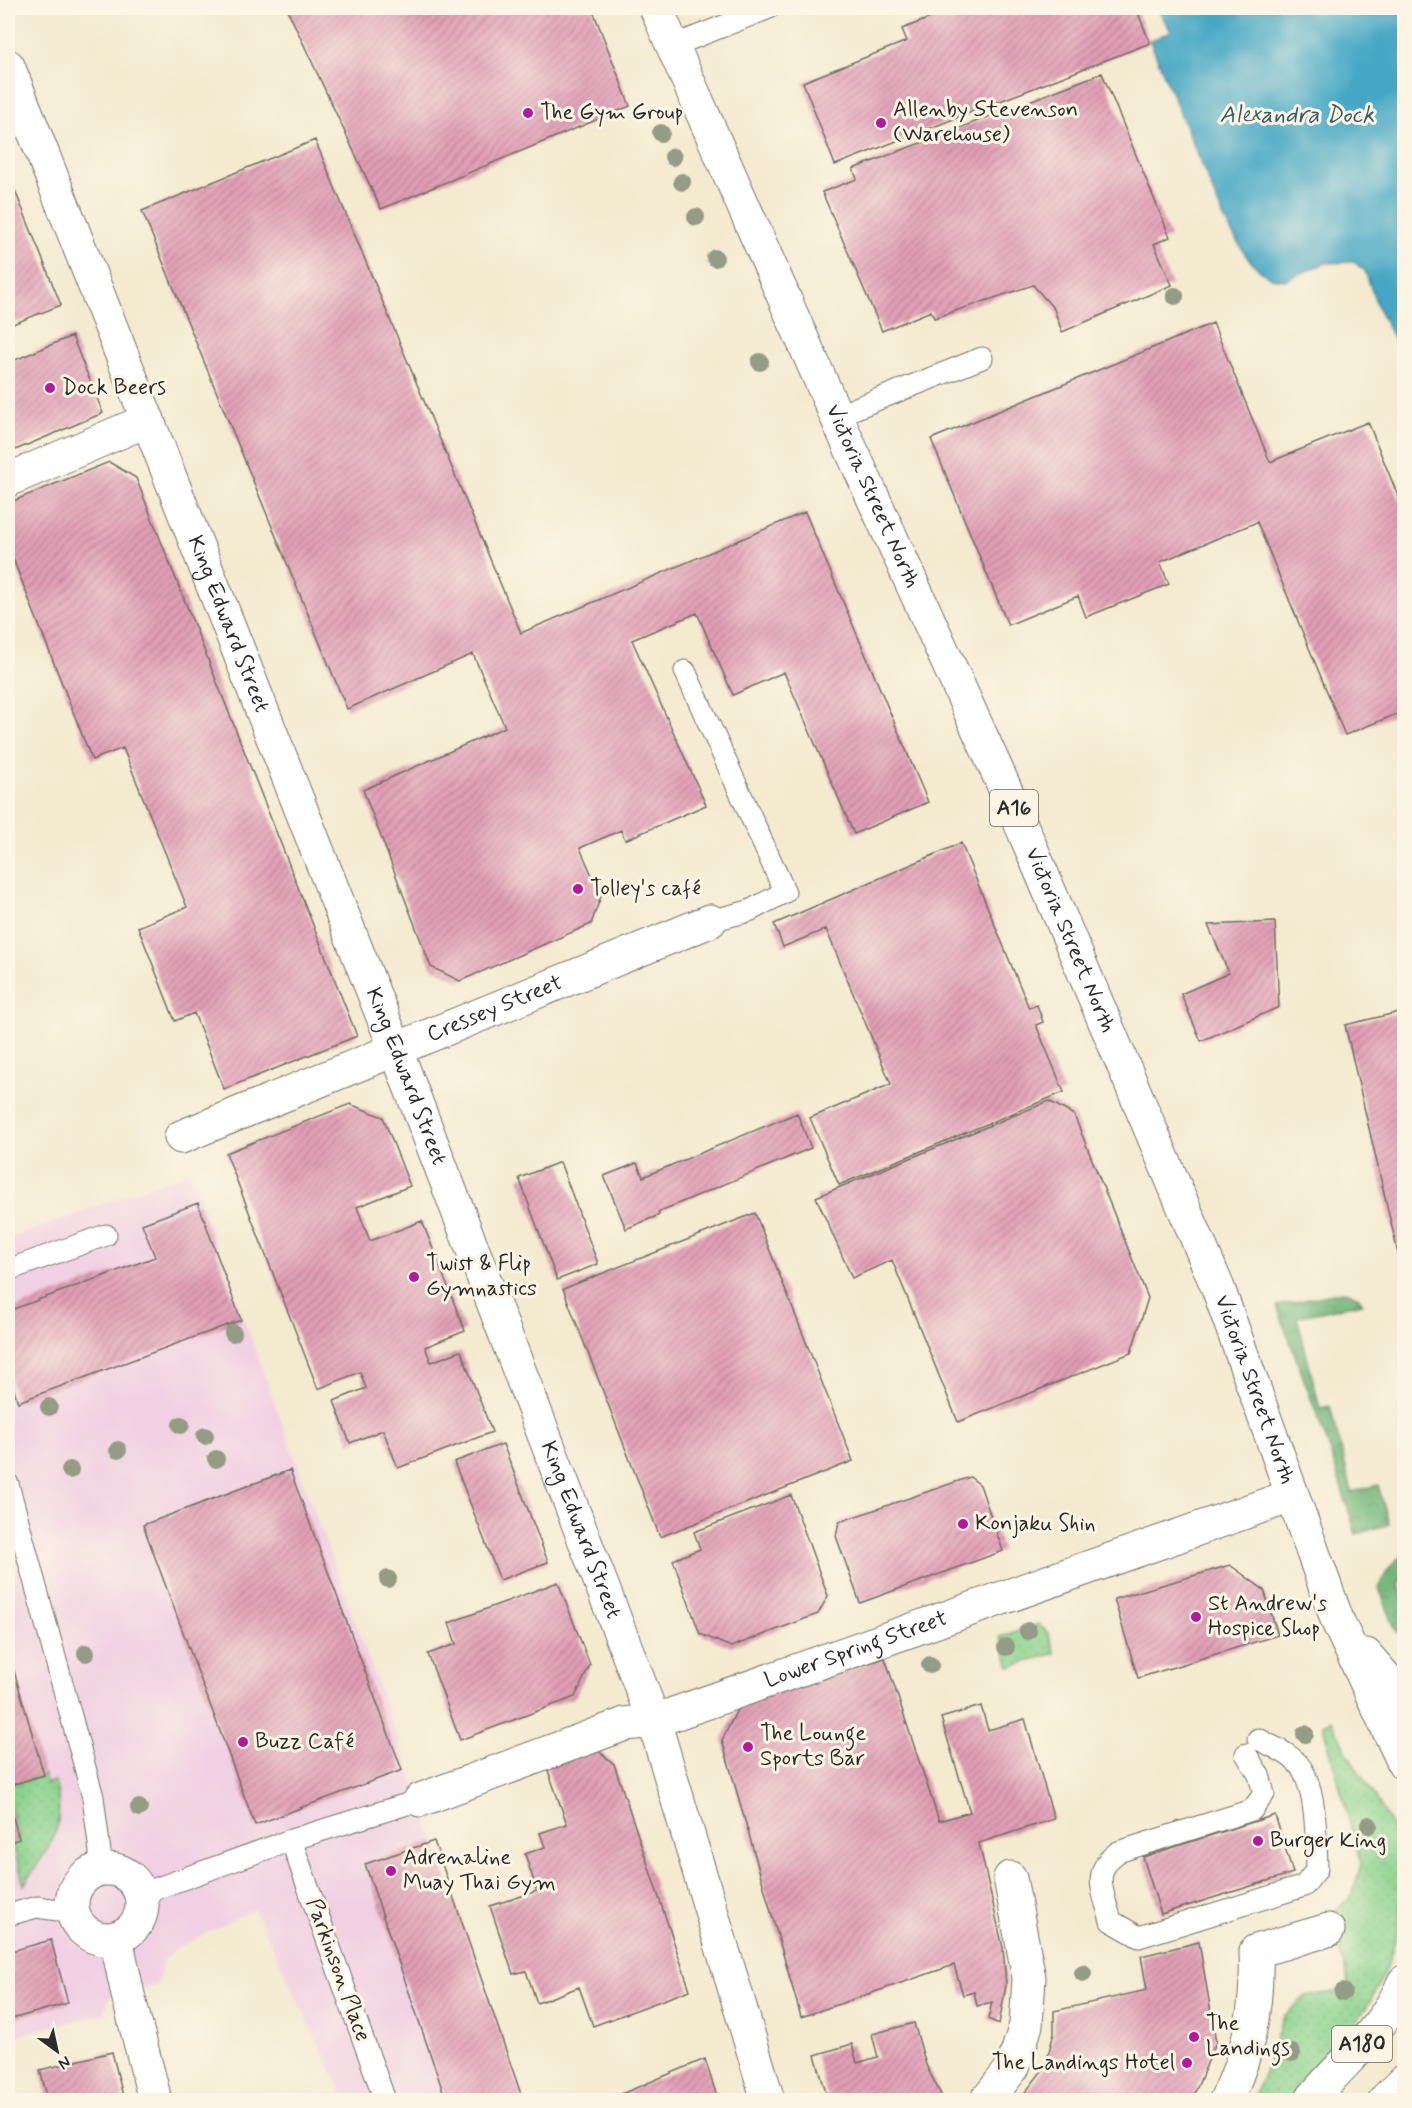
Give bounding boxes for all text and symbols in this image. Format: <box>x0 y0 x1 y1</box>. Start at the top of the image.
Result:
place label: Allenby Stevenson (Warehouse) <box>893 96 1078 149</box>
place label: The Gym Group <box>540 99 683 127</box>
water label: Alexandra Dock <box>1219 100 1375 131</box>
marker: The Gym Group <box>521 106 535 120</box>
marker: Allenby Stevenson (Warehouse) <box>874 116 888 130</box>
place label: Dock Beers <box>62 374 166 402</box>
marker: Dock Beers <box>43 381 57 395</box>
street label: Victoria Street North <box>819 400 926 593</box>
street label: King Edward Street <box>181 532 276 717</box>
road number: A16 <box>990 790 1038 826</box>
street label: Victoria Street North <box>1018 843 1122 1037</box>
place label: Tolley's café <box>590 875 701 903</box>
marker: Tolley's café <box>571 882 585 896</box>
street label: Cressey Street <box>423 969 567 1049</box>
street label: King Edward Street <box>359 984 453 1169</box>
place label: Twist & Flip Gymnastics <box>426 1250 537 1303</box>
marker: Twist & Flip Gymnastics <box>407 1270 421 1284</box>
street label: Victoria Street North <box>1208 1291 1301 1488</box>
street label: King Edward Street <box>534 1437 627 1623</box>
place label: Konjaku Shin <box>975 1510 1096 1538</box>
marker: Konjaku Shin <box>956 1517 970 1531</box>
place label: St Andrew's Hospice Shop <box>1208 1590 1327 1643</box>
street label: Lower Spring Street <box>761 1604 951 1695</box>
marker: St Andrew's Hospice Shop <box>1189 1610 1203 1624</box>
place label: The Lounge Sports Bar <box>760 1720 866 1773</box>
place label: Buzz Café <box>255 1728 354 1756</box>
marker: Buzz Café <box>236 1735 250 1749</box>
marker: The Lounge Sports Bar <box>741 1740 755 1754</box>
place label: Burger King <box>1270 1827 1386 1858</box>
marker: Burger King <box>1251 1834 1265 1848</box>
place label: Adrenaline Muay Thai Gym <box>403 1844 556 1897</box>
marker: Adrenaline Muay Thai Gym <box>384 1864 398 1878</box>
street label: Parkinson Place <box>299 1895 377 2045</box>
place label: The Landings <box>1206 2010 1290 2066</box>
north arrow <box>27 2021 87 2081</box>
road number: A180 <box>1332 2026 1392 2062</box>
marker: The Landings <box>1187 2030 1201 2044</box>
place label: The Landings Hotel <box>992 2049 1175 2078</box>
text: N <box>54 2051 75 2074</box>
marker: The Landings Hotel <box>1180 2056 1194 2070</box>

